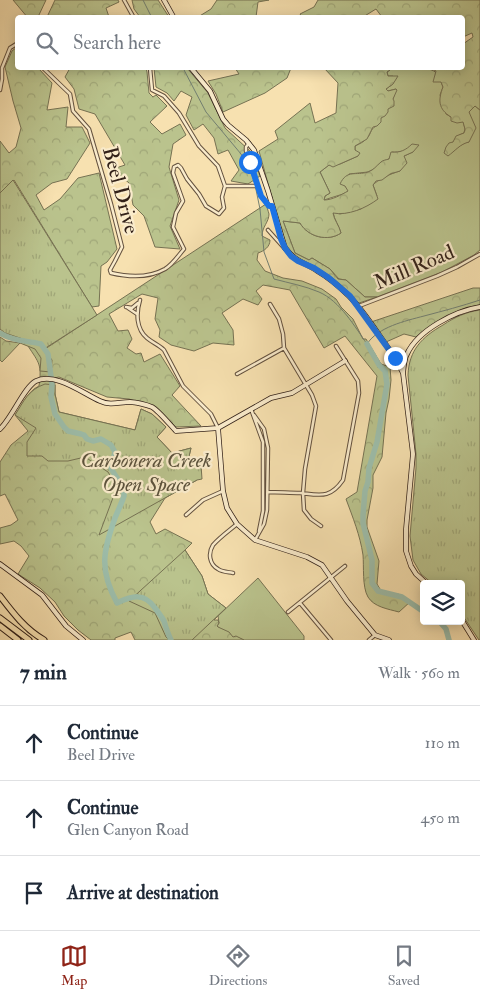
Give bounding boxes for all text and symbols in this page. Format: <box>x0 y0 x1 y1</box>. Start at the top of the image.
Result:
search box <box>15 15 465 70</box>
icon: search <box>33 29 61 57</box>
text: Search here <box>73 31 161 55</box>
street label: Beel Drive <box>96 144 145 237</box>
route start <box>239 151 262 174</box>
street label: Mill Road <box>370 238 459 296</box>
route end <box>384 347 407 370</box>
park label: Carbonera Creek Open Space <box>81 447 211 498</box>
map controls <box>420 580 465 625</box>
button: layers <box>420 580 465 625</box>
text: 7 min <box>20 659 67 686</box>
text: Walk · 560 m <box>378 663 460 683</box>
text: Continue <box>67 721 138 745</box>
icon: ahead <box>20 729 48 757</box>
text: 110 m <box>425 733 460 753</box>
text: Beel Drive <box>67 745 135 765</box>
text: Continue <box>67 796 138 820</box>
icon: ahead <box>20 804 48 832</box>
text: 450 m <box>421 808 460 828</box>
text: Glen Canyon Road <box>67 820 189 840</box>
icon: arrive <box>20 879 48 907</box>
text: Arrive at destination <box>67 881 219 905</box>
tab: Map <box>60 942 88 989</box>
tab: Directions <box>209 942 267 989</box>
tab: Saved <box>388 942 420 989</box>

